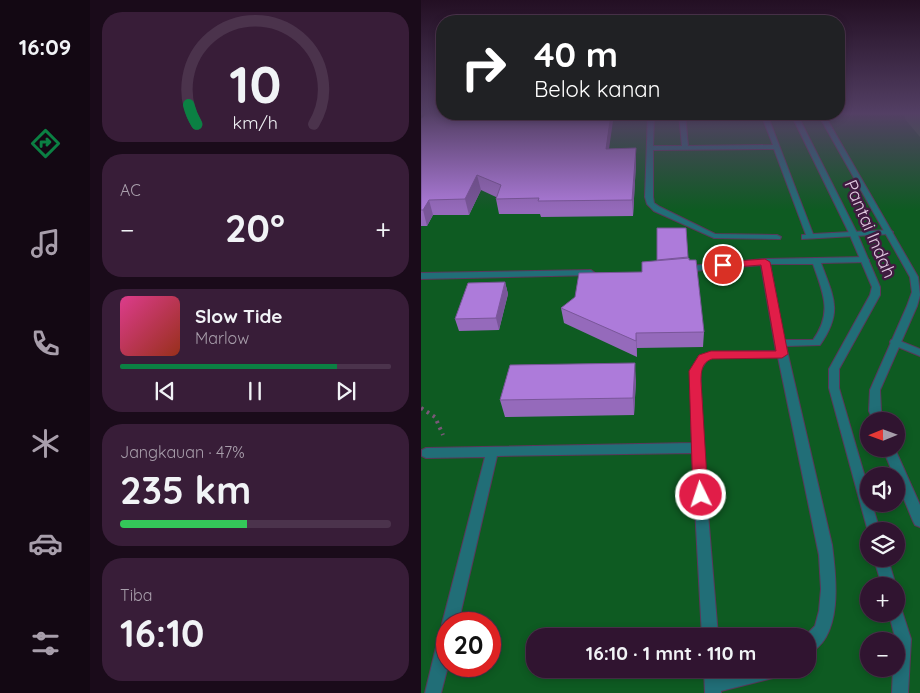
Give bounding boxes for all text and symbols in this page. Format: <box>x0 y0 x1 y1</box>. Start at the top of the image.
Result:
text: 40 m <box>534 32 618 76</box>
text: 16:09 <box>19 33 71 61</box>
icon: right <box>451 35 516 100</box>
text: 10 <box>229 51 282 116</box>
text: Belok kanan <box>534 75 660 103</box>
text: km/h <box>233 111 278 133</box>
icon: directions <box>28 126 63 161</box>
street label: Pantai Indah <box>839 176 901 281</box>
text: AC <box>120 180 141 200</box>
text: 20° <box>225 204 285 252</box>
text: − <box>120 212 135 247</box>
text: + <box>375 212 391 247</box>
icon: music <box>28 226 63 261</box>
pin <box>702 244 744 286</box>
icon: arrive <box>709 251 737 279</box>
text: Slow Tide <box>195 304 283 328</box>
icon: phone <box>28 326 63 361</box>
text: Marlow <box>195 328 249 348</box>
icon: previous <box>151 377 179 405</box>
icon: pause <box>241 377 269 405</box>
icon: next <box>332 377 360 405</box>
north arrow <box>860 412 905 458</box>
map controls <box>860 412 905 677</box>
icon: climate <box>28 426 63 461</box>
text: Jangkauan · 47% <box>120 442 245 462</box>
text: 235 km <box>120 466 251 514</box>
button: sound <box>860 467 905 512</box>
position arrow <box>674 468 726 520</box>
button: layers <box>860 522 905 567</box>
icon: car <box>28 526 63 561</box>
button: + <box>860 577 905 622</box>
text: Tiba <box>120 585 152 605</box>
text: 16:10 <box>120 609 204 657</box>
speed limit sign: 20 <box>436 612 501 677</box>
icon: filters <box>28 626 63 661</box>
button: − <box>860 632 905 677</box>
text: 16:10 · 1 mnt · 110 m <box>586 641 756 665</box>

